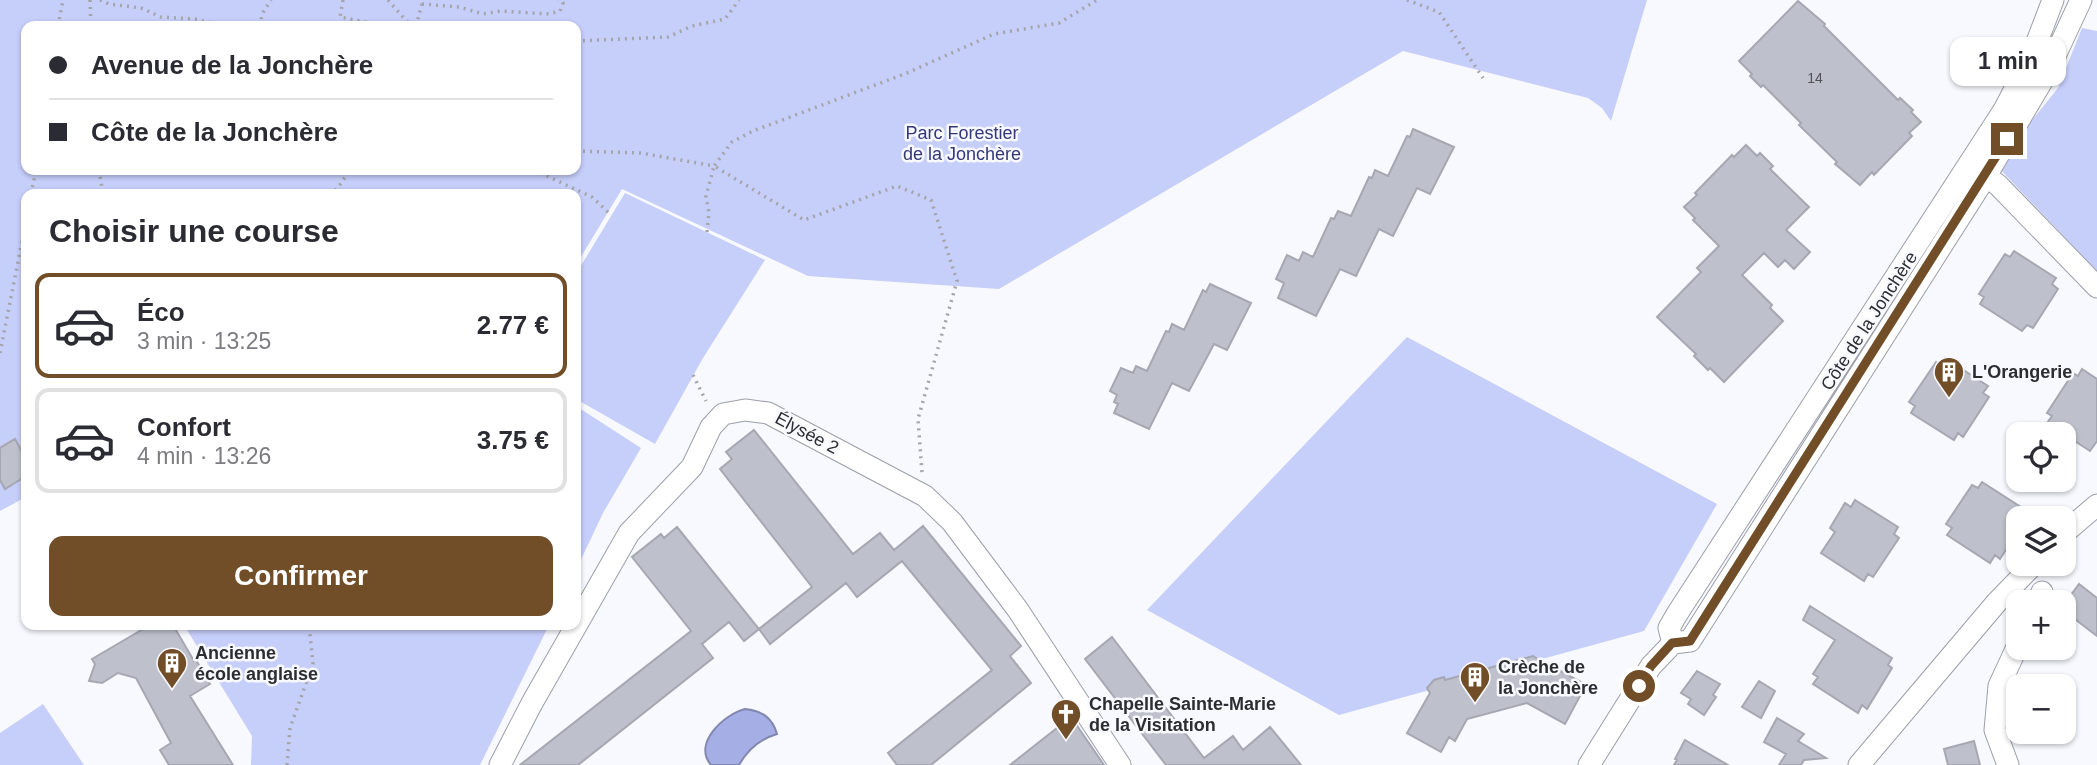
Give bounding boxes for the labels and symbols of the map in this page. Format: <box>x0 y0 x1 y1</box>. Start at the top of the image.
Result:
callout: 1 min <box>1949 38 2065 86</box>
house number: 14 <box>1807 70 1823 86</box>
park label: Parc Forestier de la Jonchère <box>903 123 1021 164</box>
route end <box>1991 123 2023 155</box>
street label: Côte de la Jonchère <box>1817 248 1921 394</box>
building icon: L'Orangerie <box>1932 355 1966 399</box>
place label: L'Orangerie <box>1972 362 2072 382</box>
street label: Élysée 2 <box>772 408 842 458</box>
place label: Ancienne école anglaise <box>195 643 318 684</box>
building icon: Ancienne école anglaise <box>155 646 189 690</box>
place label: Crèche de la Jonchère <box>1498 657 1598 698</box>
building icon: Crèche de la Jonchère <box>1458 660 1492 704</box>
route start <box>1623 670 1655 702</box>
place label: Chapelle Sainte-Marie de la Visitation <box>1089 694 1276 735</box>
church icon: Chapelle Sainte-Marie de la Visitation <box>1049 697 1083 741</box>

